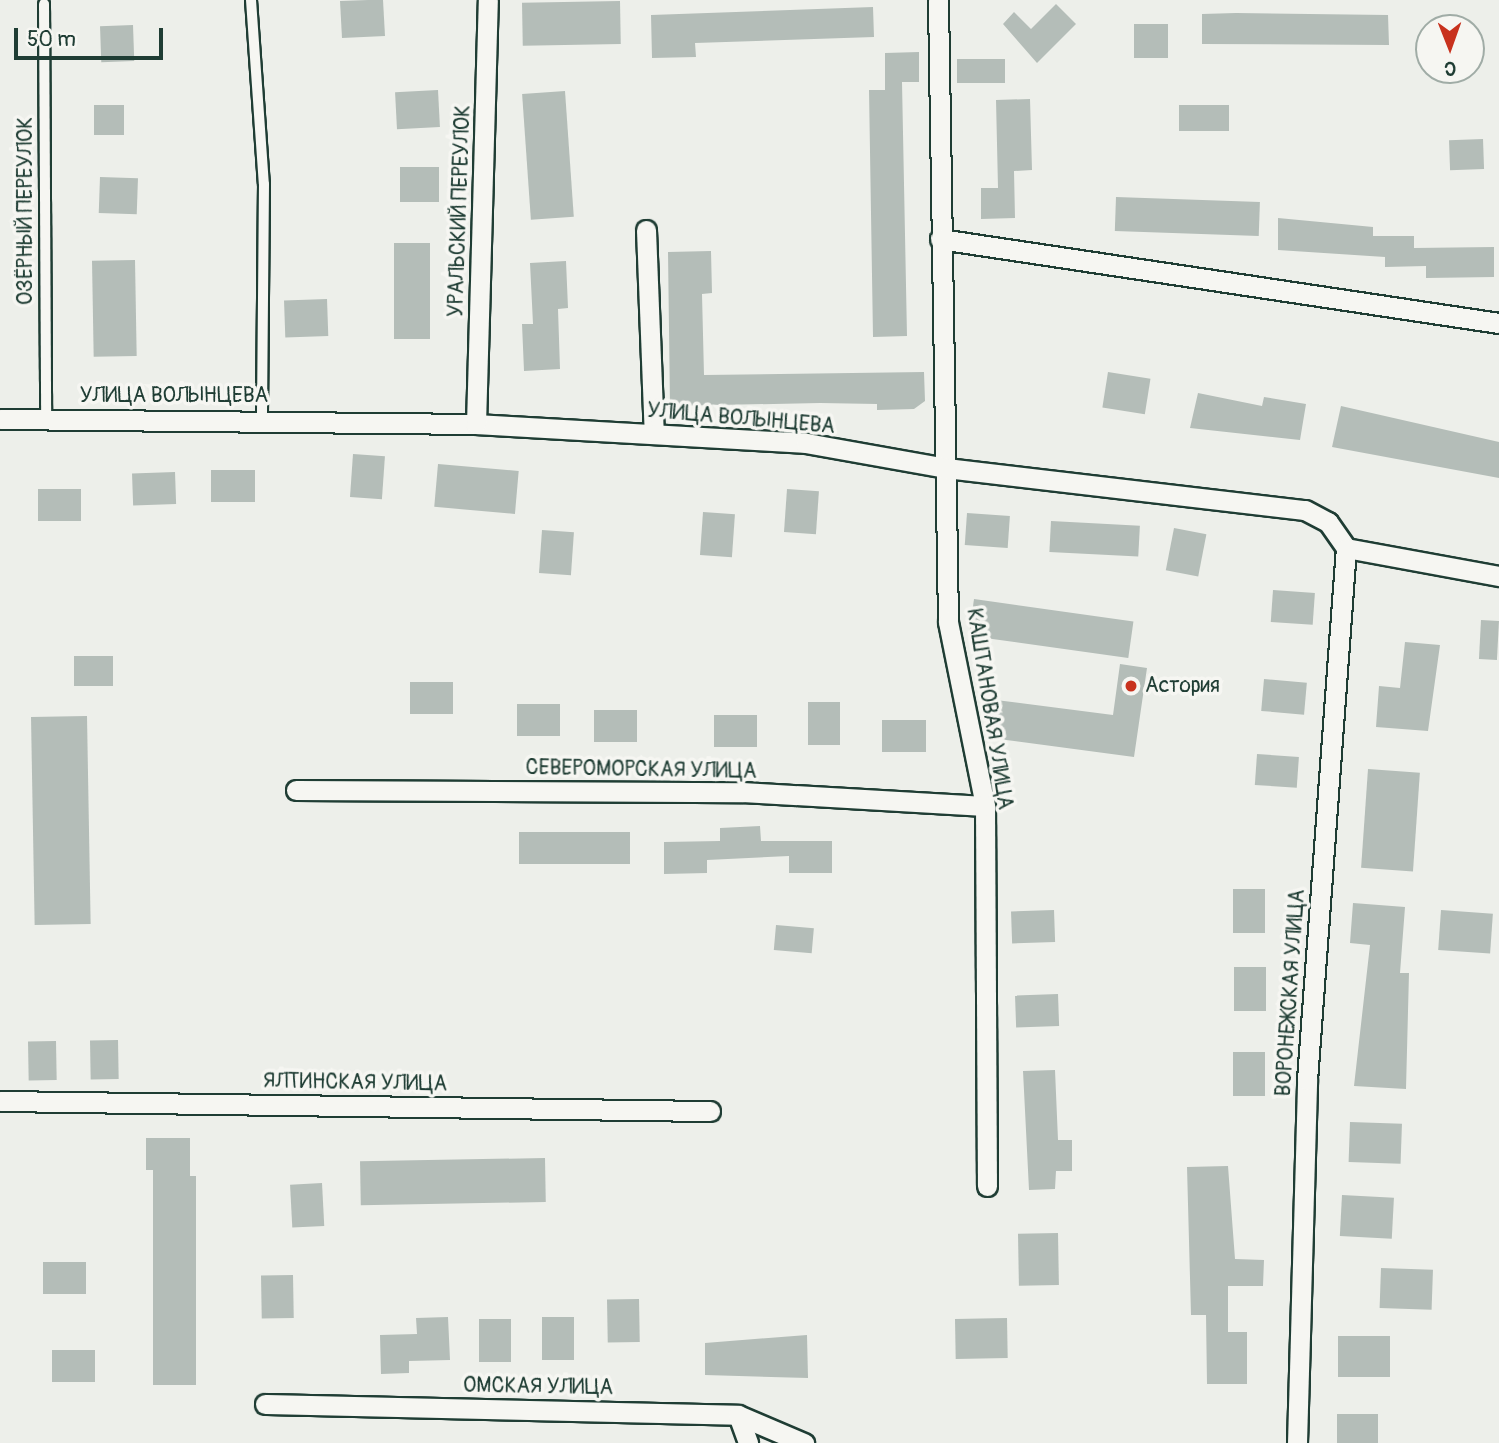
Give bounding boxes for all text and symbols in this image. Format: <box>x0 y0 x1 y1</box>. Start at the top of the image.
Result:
scale bar <box>18 14 166 58</box>
north arrow <box>1415 14 1485 84</box>
text: 50 m <box>27 26 76 53</box>
text: С <box>1444 56 1456 80</box>
street label: УРАЛЬСКИЙ ПЕРЕУЛОК <box>444 105 476 317</box>
street label: ОЗЁРНЫЙ ПЕРЕУЛОК <box>13 117 39 305</box>
street label: УЛИЦА ВОЛЫНЦЕВА <box>80 383 268 409</box>
street label: УЛИЦА ВОЛЫНЦЕВА <box>646 398 836 440</box>
street label: КАШТАНОВАЯ УЛИЦА <box>961 607 1017 811</box>
place label: Астория <box>1145 673 1220 699</box>
marker: Астория <box>1123 678 1139 694</box>
street label: СЕВЕРОМОРСКАЯ УЛИЦА <box>525 755 757 785</box>
street label: ВОРОНЕЖСКАЯ УЛИЦА <box>1271 889 1311 1097</box>
street label: ЯЛТИНСКАЯ УЛИЦА <box>263 1069 447 1097</box>
street label: ОМСКАЯ УЛИЦА <box>463 1373 613 1401</box>

